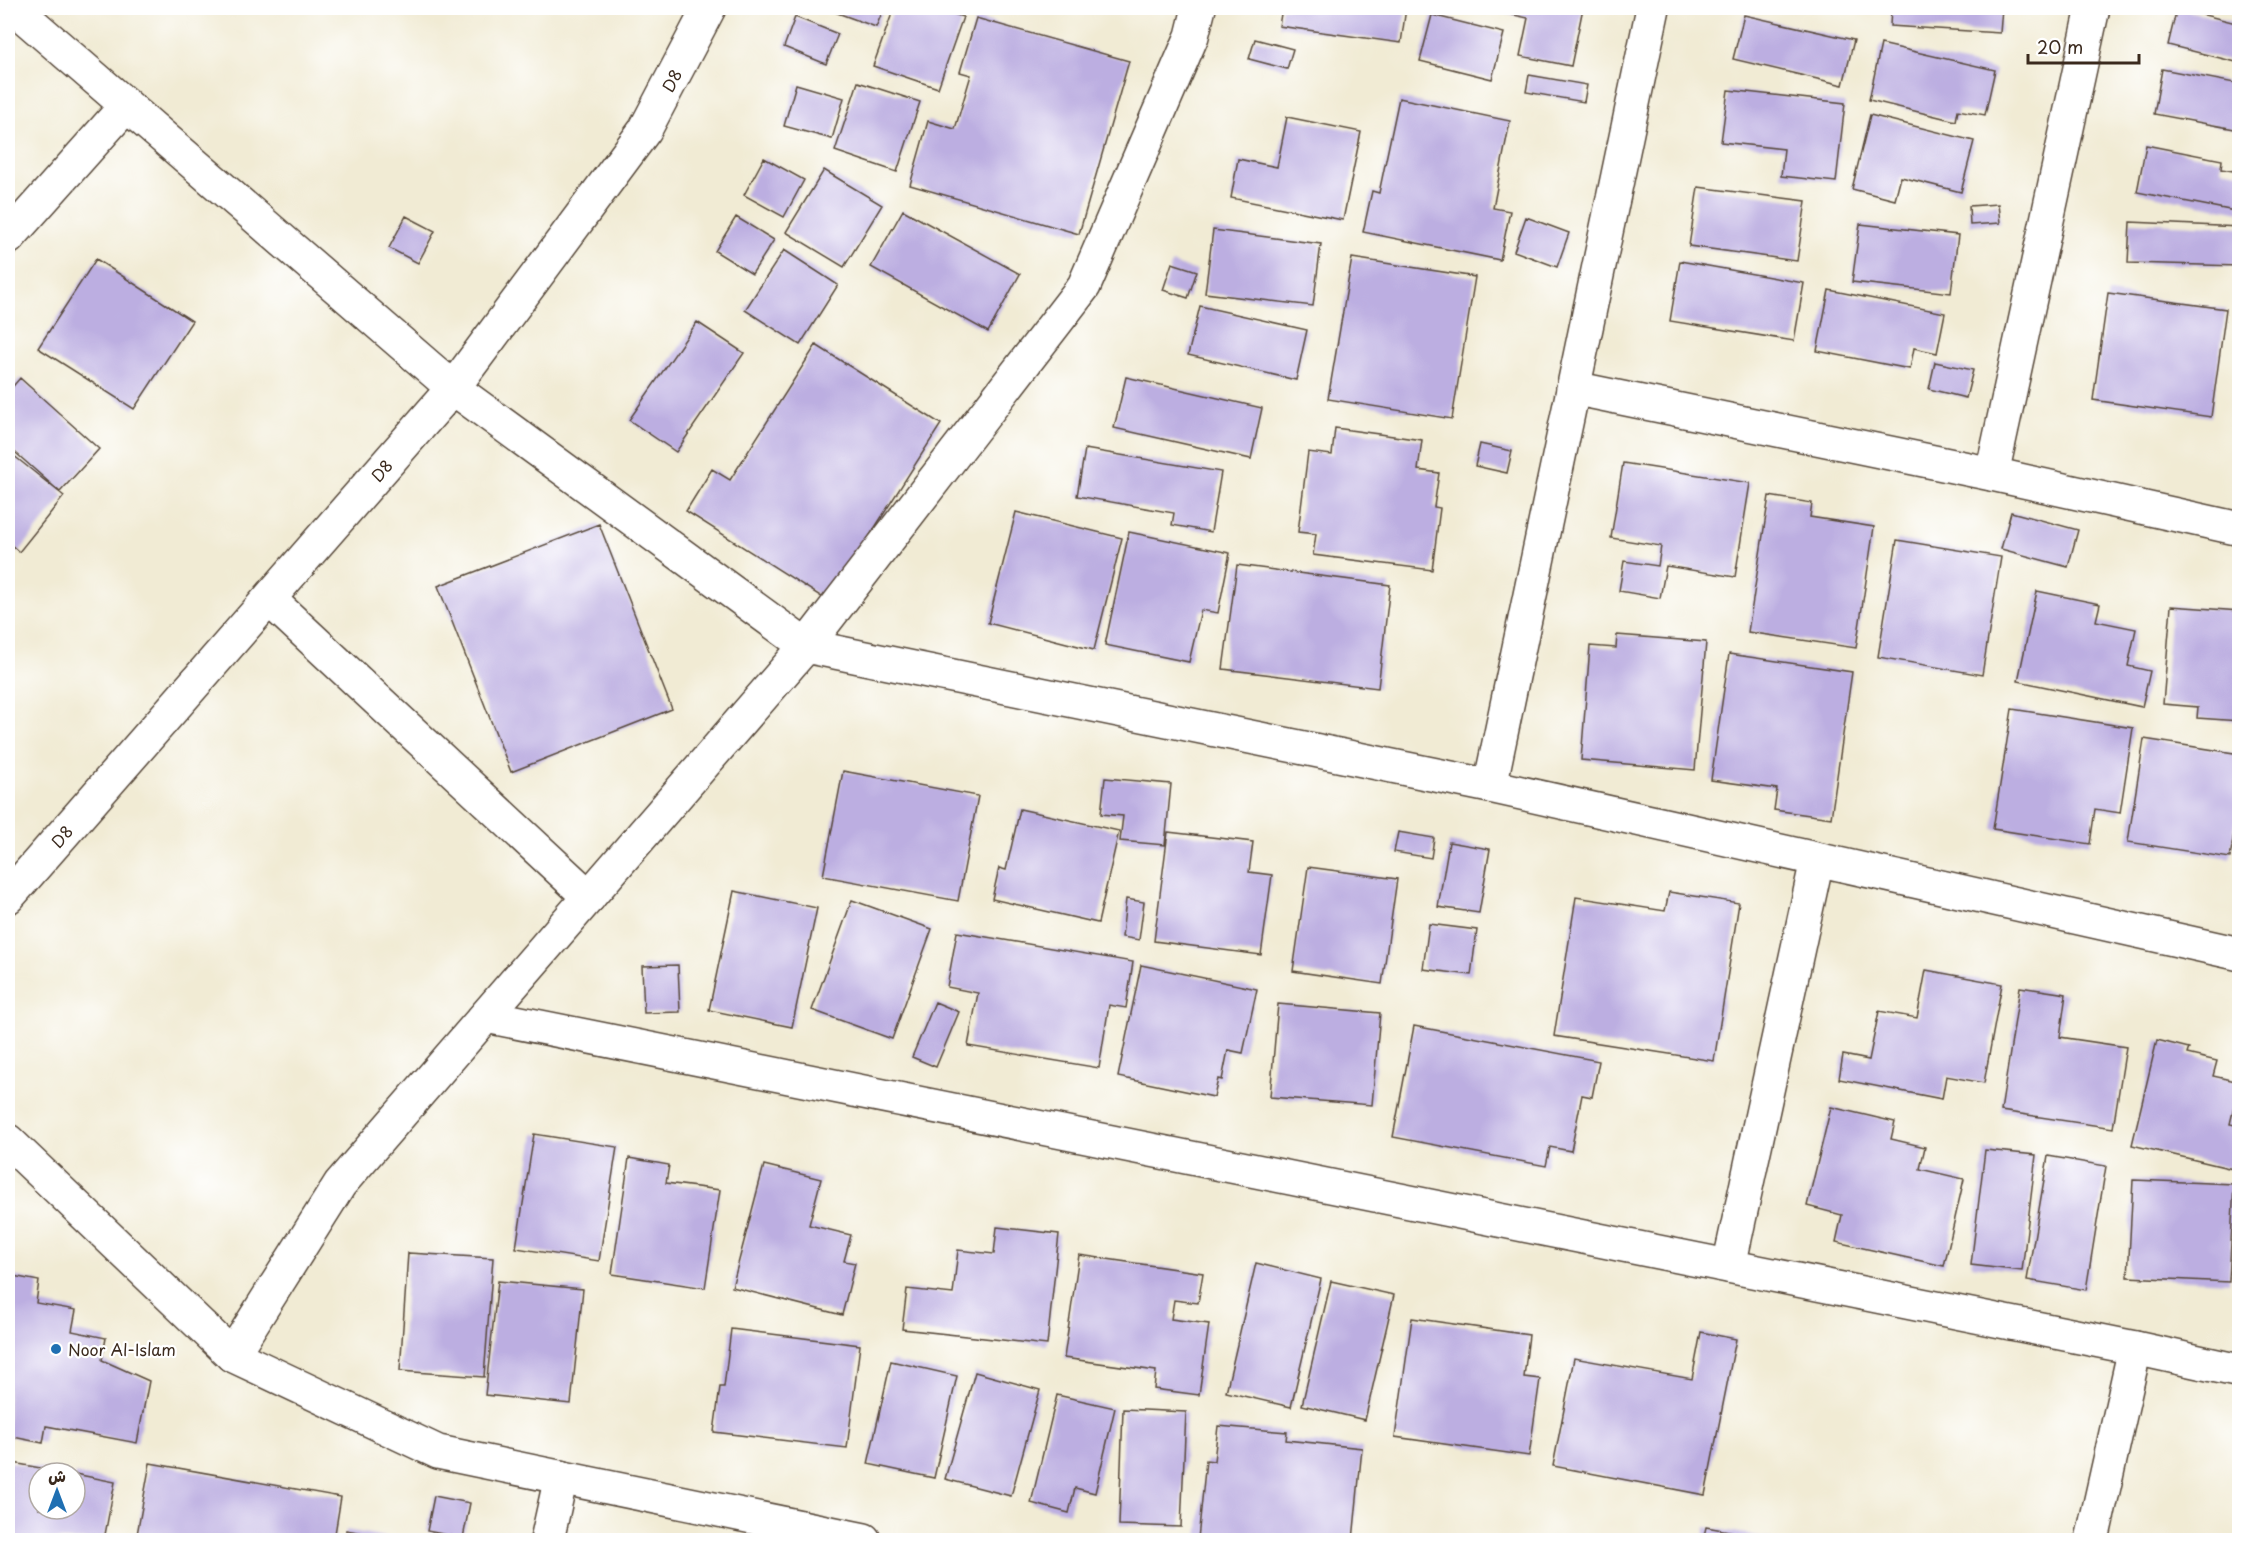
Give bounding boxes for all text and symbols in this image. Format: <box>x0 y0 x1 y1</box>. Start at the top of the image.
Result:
scale bar <box>2028 27 2139 65</box>
text: 20 m <box>2037 33 2083 60</box>
street label: D8 <box>655 65 687 96</box>
street label: D8 <box>365 454 398 487</box>
street label: D8 <box>45 820 78 852</box>
place label: Noor Al-Islam <box>68 1337 176 1361</box>
marker: Noor Al-Islam <box>49 1342 63 1356</box>
north arrow <box>27 1461 87 1521</box>
text: ش <box>48 1463 66 1487</box>

